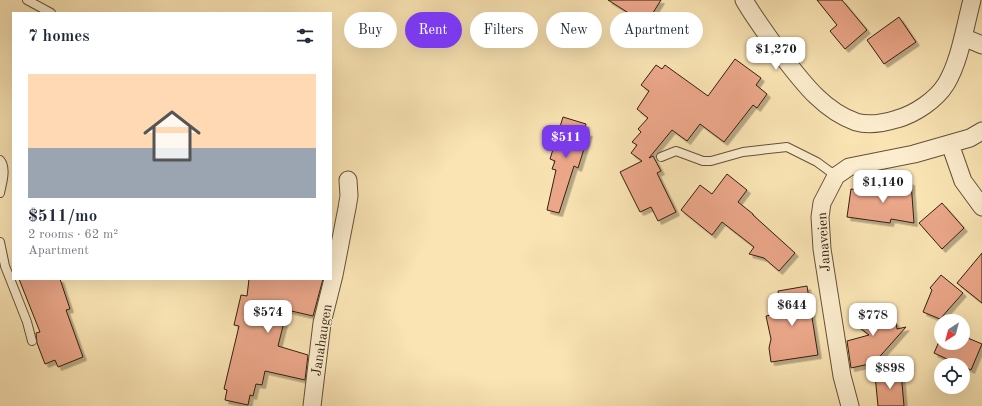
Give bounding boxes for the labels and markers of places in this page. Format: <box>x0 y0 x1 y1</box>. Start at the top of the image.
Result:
pin: $1,270 <box>743 37 809 71</box>
pin: $511 <box>542 125 590 159</box>
pin: $1,140 <box>850 170 916 204</box>
pin: $644 <box>768 293 816 327</box>
pin: $574 <box>244 300 292 334</box>
pin: $778 <box>849 303 897 337</box>
pin: $898 <box>866 356 914 390</box>

